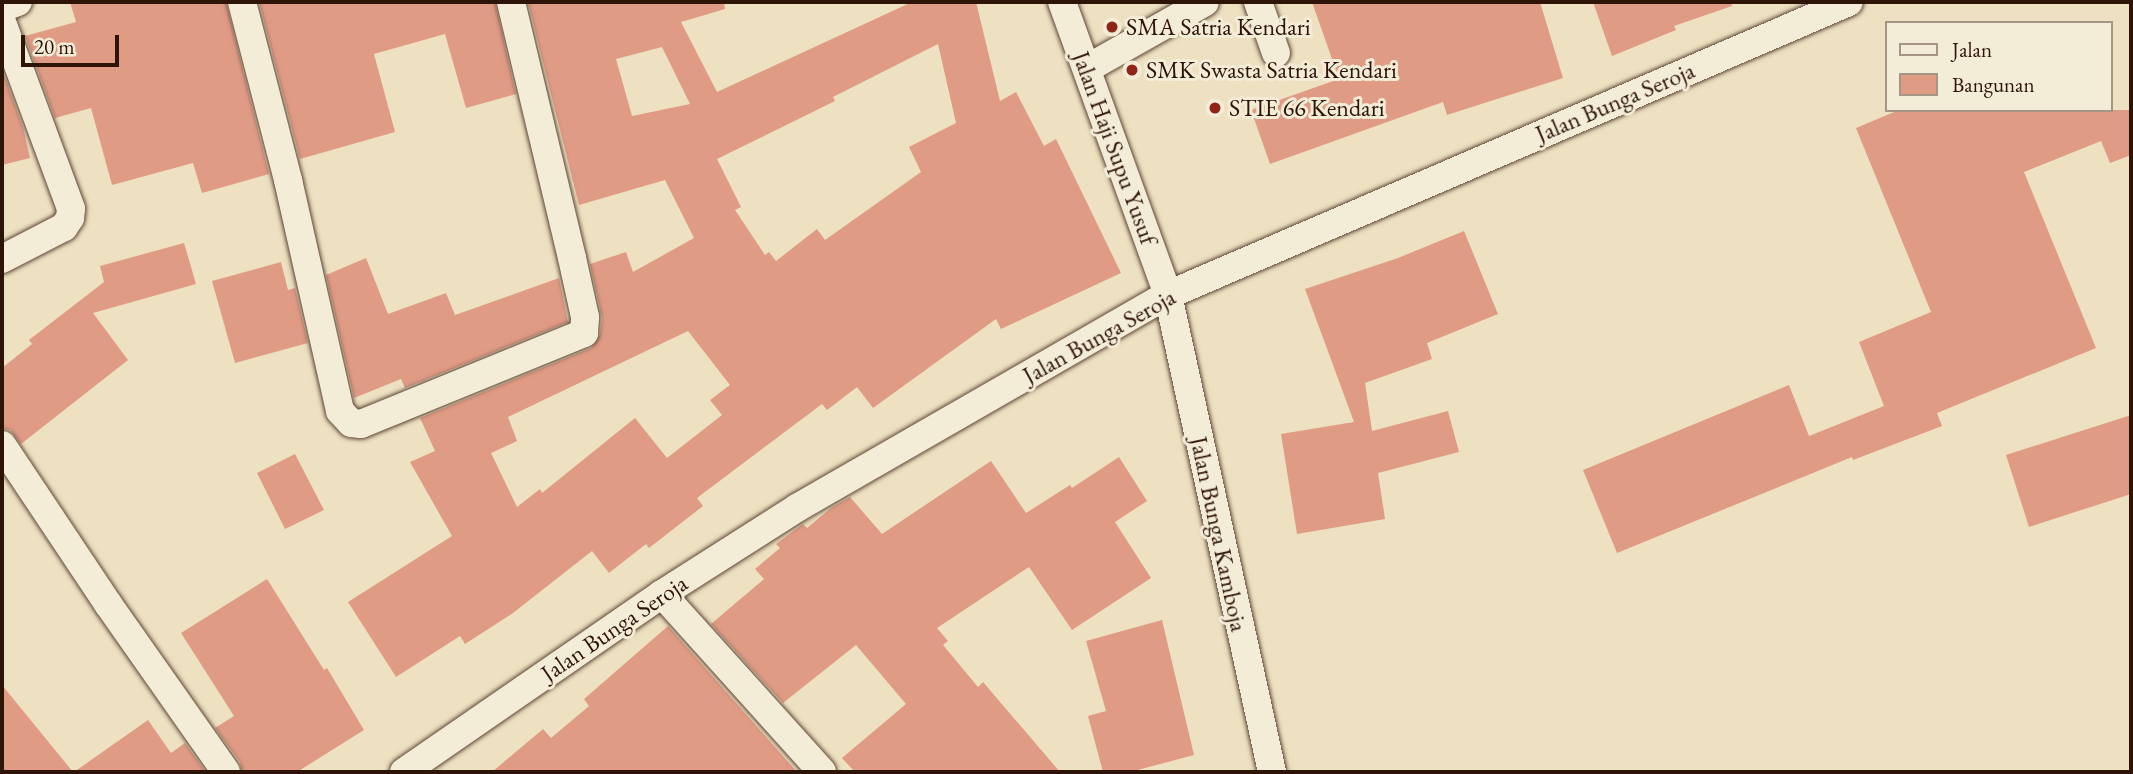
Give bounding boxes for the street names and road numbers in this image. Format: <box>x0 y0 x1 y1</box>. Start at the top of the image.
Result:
street label: Jalan Haji Supu Yusuf <box>1067 47 1163 249</box>
street label: Jalan Bunga Seroja <box>1531 55 1699 149</box>
street label: Jalan Bunga Seroja <box>1018 282 1180 390</box>
street label: Jalan Bunga Kamboja <box>1184 434 1254 634</box>
street label: Jalan Bunga Seroja <box>535 568 693 688</box>

